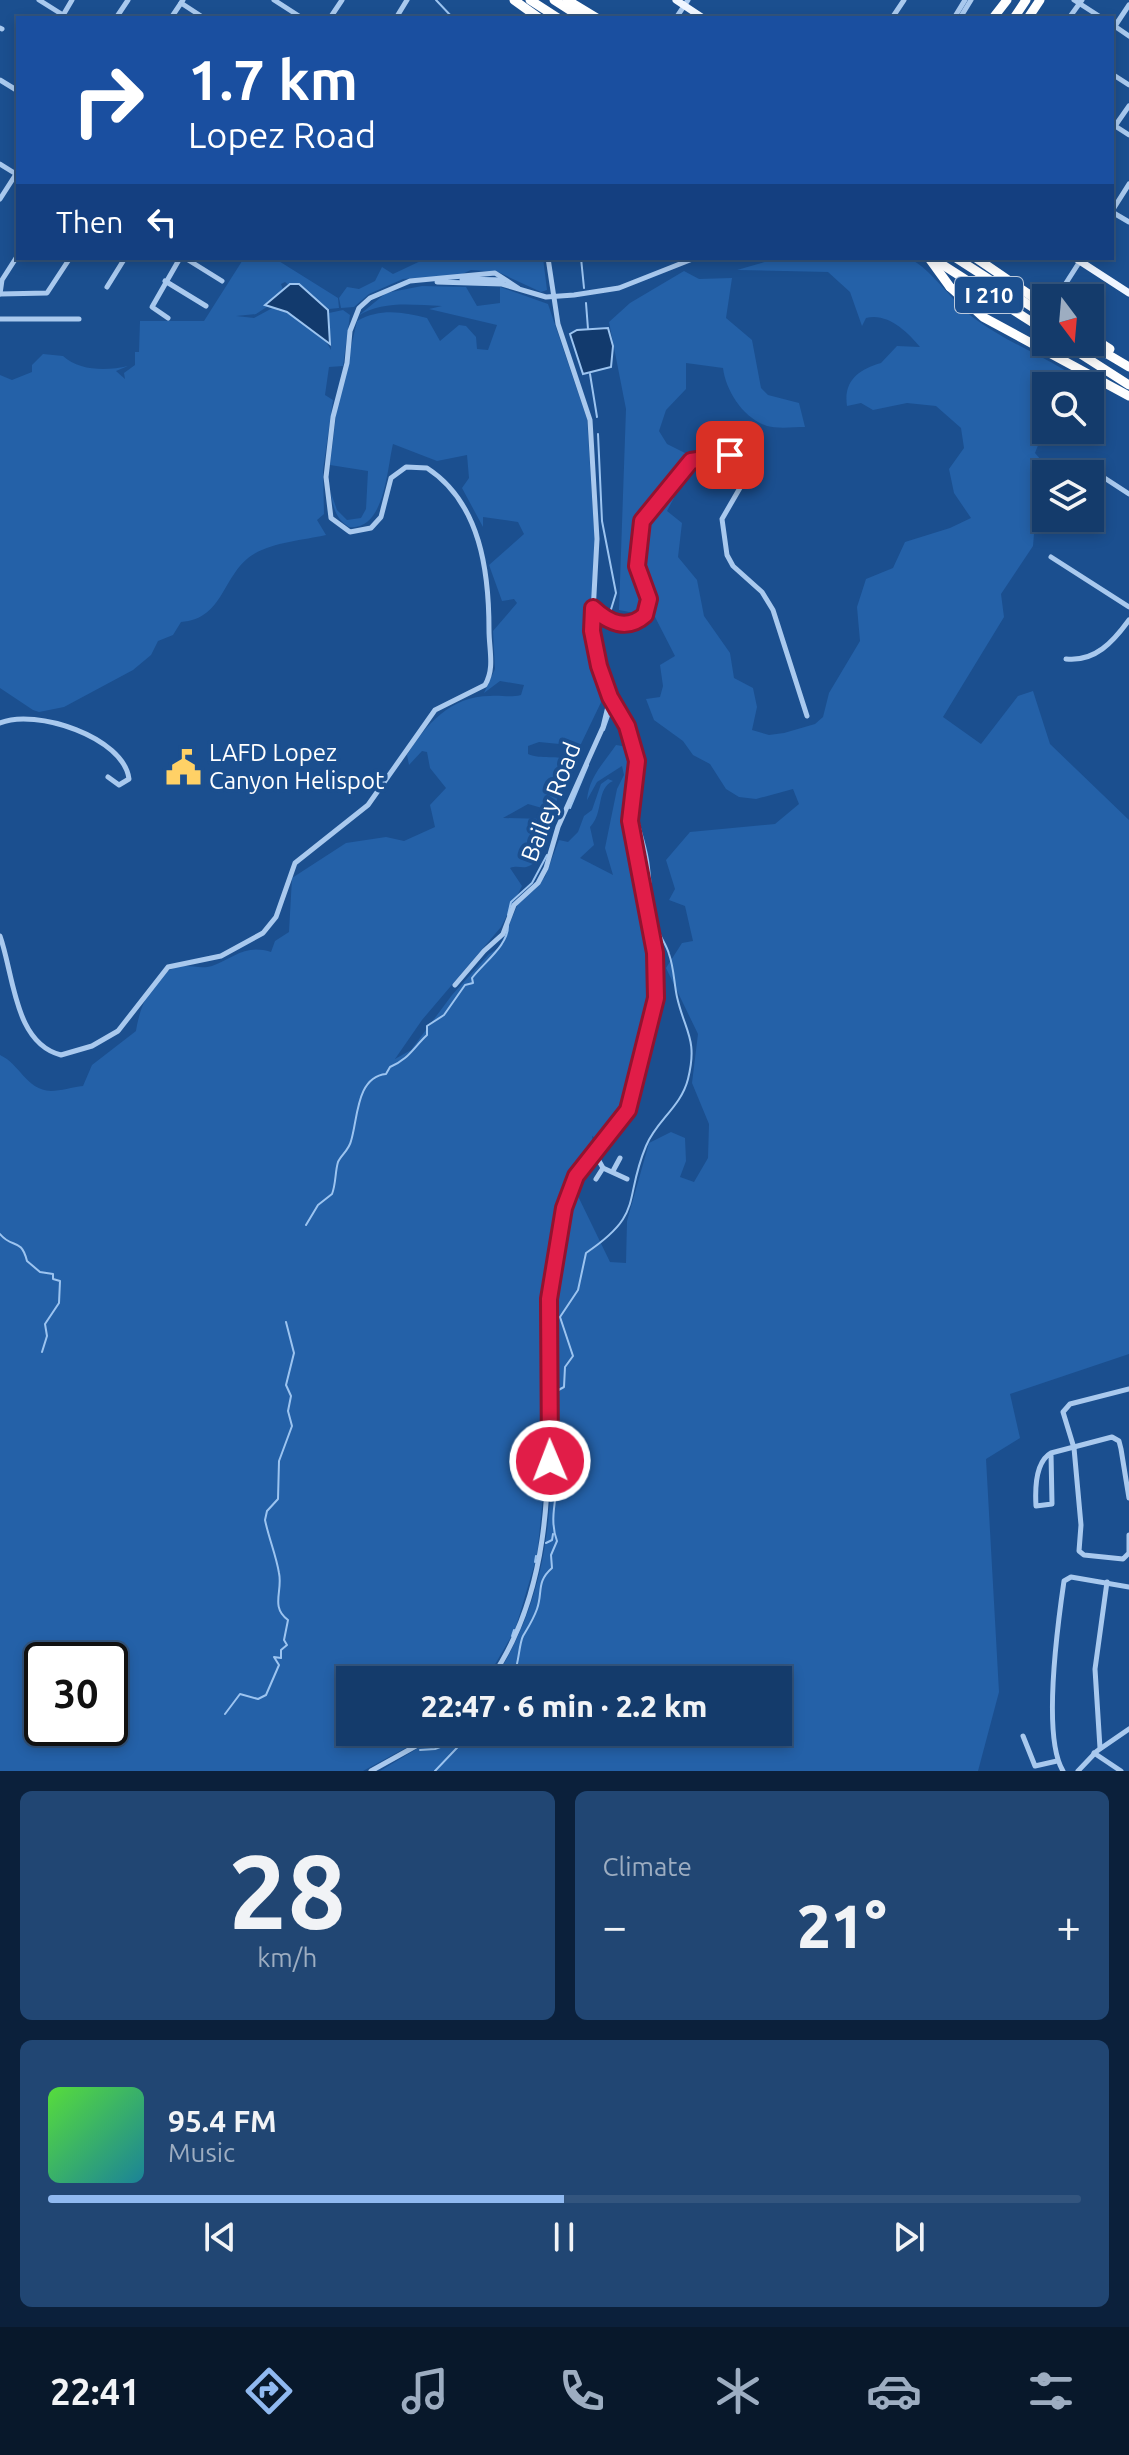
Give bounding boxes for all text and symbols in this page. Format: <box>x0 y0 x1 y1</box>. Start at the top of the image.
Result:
icon: right <box>56 48 160 152</box>
text: 1.7 km <box>188 48 358 111</box>
text: Lopez Road <box>188 114 376 155</box>
icon: left <box>140 200 184 244</box>
text: Then <box>56 205 124 239</box>
road number: I 210 <box>955 277 1023 313</box>
north arrow <box>1032 284 1104 356</box>
map controls <box>1032 284 1104 532</box>
button: search <box>1032 372 1104 444</box>
pin <box>696 421 764 489</box>
icon: arrive <box>708 433 752 477</box>
button: layers <box>1032 460 1104 532</box>
street label: Bailey Road <box>515 738 586 865</box>
place label: LAFD Lopez Canyon Helispot <box>209 739 385 794</box>
public building icon: LAFD Lopez Canyon Helispot <box>164 748 202 786</box>
position arrow <box>508 1419 592 1503</box>
speed limit sign: 30 <box>24 1642 128 1746</box>
text: 22:47 · 6 min · 2.2 km <box>421 1689 707 1723</box>
text: 28 <box>229 1832 346 1949</box>
text: Climate <box>603 1852 692 1881</box>
text: 21° <box>797 1892 886 1959</box>
text: − <box>603 1901 627 1950</box>
text: + <box>1056 1901 1081 1950</box>
text: km/h <box>257 1943 317 1972</box>
text: 95.4 FM <box>168 2104 277 2138</box>
text: Music <box>168 2138 235 2167</box>
icon: previous <box>198 2215 242 2259</box>
icon: pause <box>542 2215 586 2259</box>
icon: next <box>887 2215 931 2259</box>
icon: directions <box>241 2363 297 2419</box>
icon: music <box>397 2363 453 2419</box>
icon: phone <box>554 2363 610 2419</box>
icon: climate <box>710 2363 766 2419</box>
icon: car <box>866 2363 922 2419</box>
icon: filters <box>1023 2363 1079 2419</box>
text: 22:41 <box>50 2371 140 2412</box>

